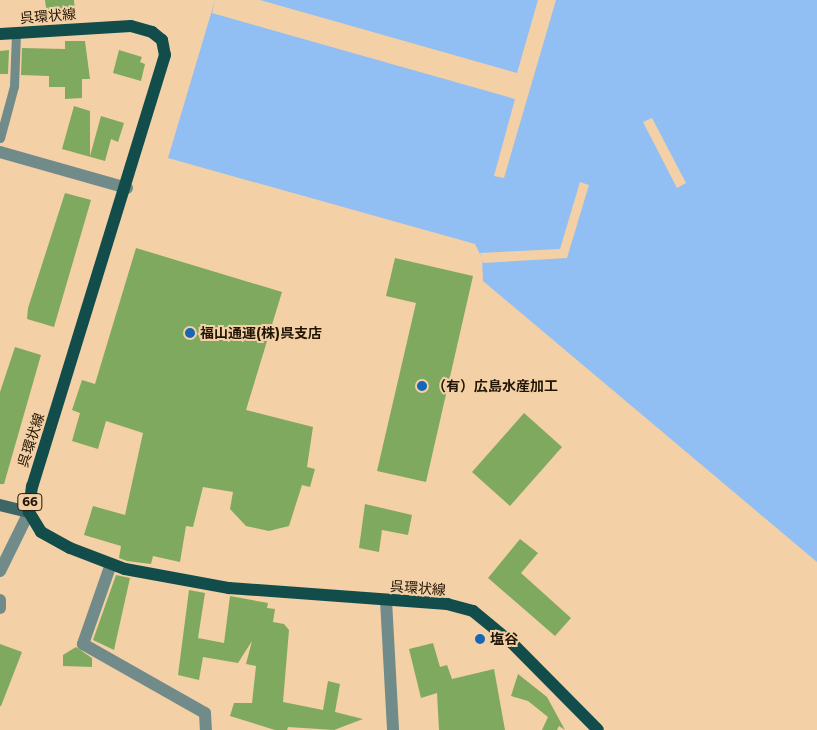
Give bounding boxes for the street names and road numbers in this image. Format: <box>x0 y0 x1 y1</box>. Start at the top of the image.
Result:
street label: 呉環状線 <box>19 5 77 27</box>
street label: 呉環状線 <box>14 411 48 469</box>
road number: 66 <box>16 492 44 512</box>
street label: 呉環状線 <box>389 578 447 598</box>

